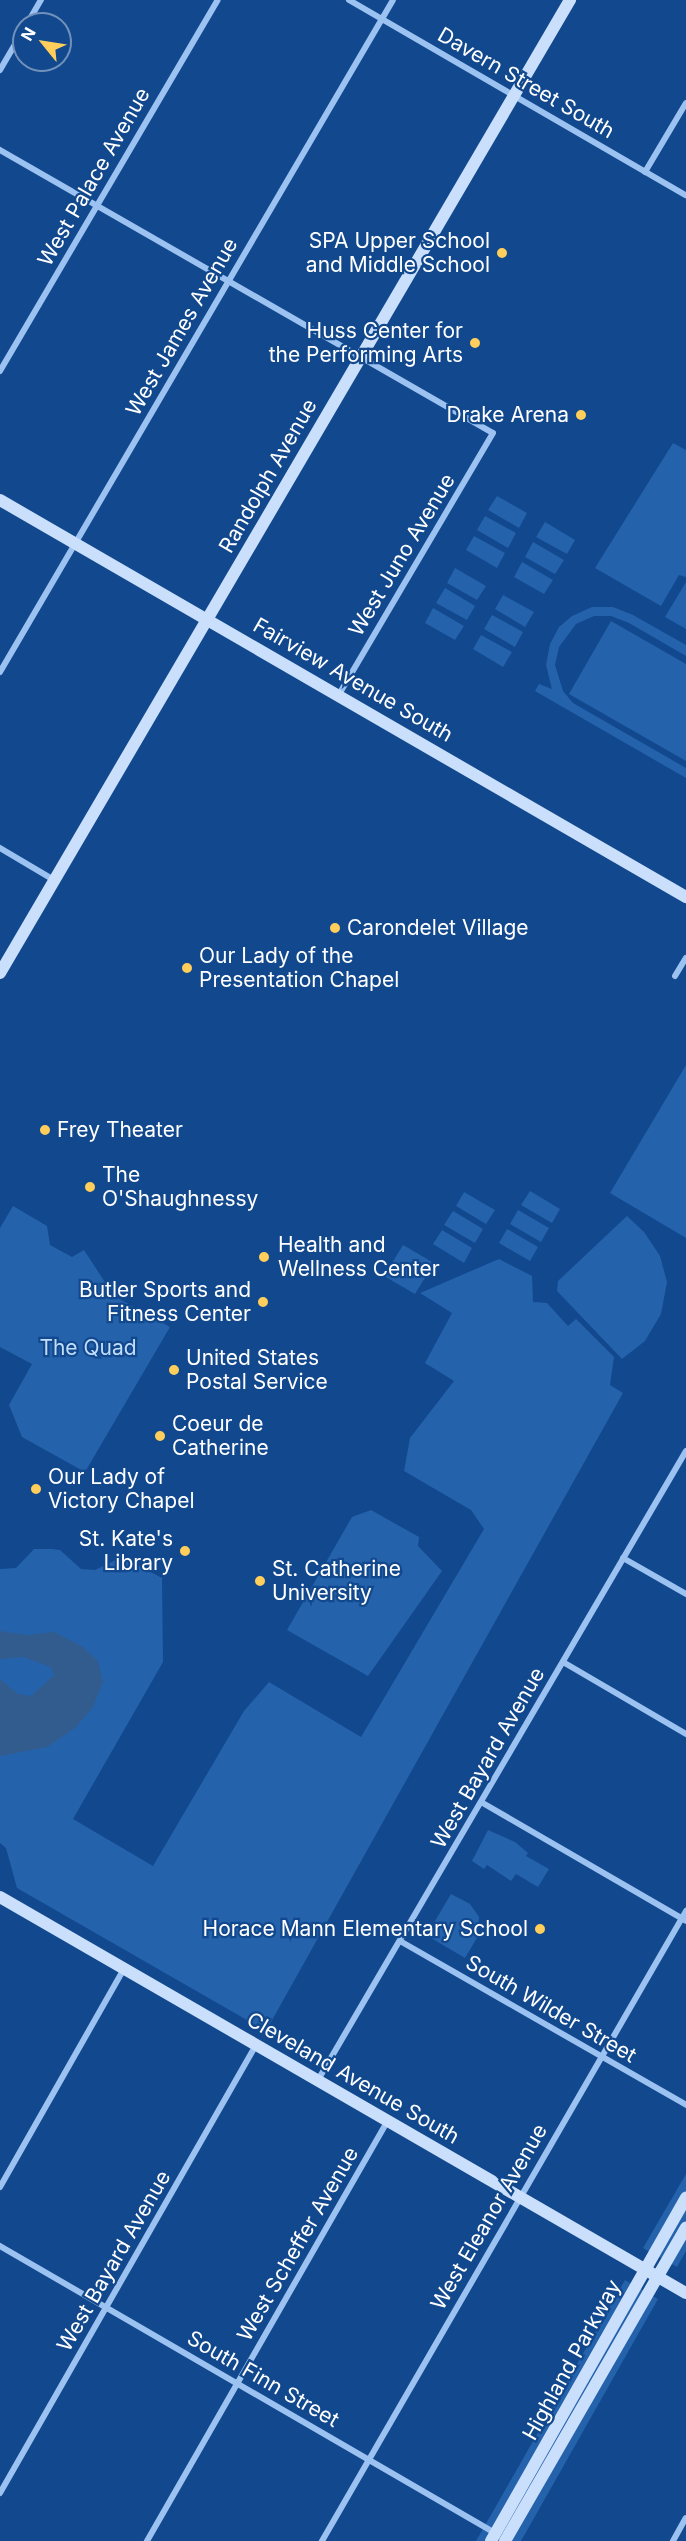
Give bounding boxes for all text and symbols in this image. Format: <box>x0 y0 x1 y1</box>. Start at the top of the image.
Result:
north arrow <box>12 12 72 72</box>
street label: Davern Street South <box>433 22 619 144</box>
text: N <box>16 24 40 44</box>
street label: West Palace Avenue <box>33 83 155 271</box>
place label: SPA Upper School and Middle School <box>306 228 490 278</box>
street label: West James Avenue <box>121 234 243 420</box>
marker: SPA Upper School and Middle School <box>495 246 509 260</box>
place label: Huss Center for the Performing Arts <box>269 318 463 368</box>
marker: Huss Center for the Performing Arts <box>468 336 482 350</box>
street label: Randolph Avenue <box>214 395 322 557</box>
place label: Drake Arena <box>446 402 569 428</box>
marker: Drake Arena <box>574 408 588 422</box>
street label: West Juno Avenue <box>344 469 460 641</box>
street label: Fairview Avenue South <box>249 613 457 747</box>
place label: Carondelet Village <box>347 915 529 941</box>
marker: Carondelet Village <box>328 921 342 935</box>
place label: Our Lady of the Presentation Chapel <box>199 943 399 993</box>
marker: Our Lady of the Presentation Chapel <box>180 961 194 975</box>
place label: Frey Theater <box>57 1117 183 1143</box>
marker: Frey Theater <box>38 1123 52 1137</box>
place label: The O'Shaughnessy <box>102 1162 258 1212</box>
marker: The O'Shaughnessy <box>83 1180 97 1194</box>
place label: Health and Wellness Center <box>278 1232 440 1282</box>
marker: Health and Wellness Center <box>255 1248 273 1266</box>
place label: Butler Sports and Fitness Center <box>79 1277 251 1327</box>
marker: Butler Sports and Fitness Center <box>256 1295 270 1309</box>
park label: The Quad <box>39 1335 137 1361</box>
place label: United States Postal Service <box>186 1345 328 1395</box>
marker: United States Postal Service <box>167 1363 181 1377</box>
place label: Coeur de Catherine <box>172 1411 269 1461</box>
marker: Coeur de Catherine <box>153 1429 167 1443</box>
place label: Our Lady of Victory Chapel <box>48 1464 195 1514</box>
marker: Our Lady of Victory Chapel <box>29 1482 43 1496</box>
place label: St. Kate's Library <box>79 1526 173 1576</box>
marker: St. Kate's Library <box>178 1544 192 1558</box>
place label: St. Catherine University <box>272 1556 401 1606</box>
marker: St. Catherine University <box>253 1574 267 1588</box>
street label: West Bayard Avenue <box>426 1663 550 1853</box>
place label: Horace Mann Elementary School <box>203 1916 528 1942</box>
marker: Horace Mann Elementary School <box>533 1922 547 1936</box>
street label: South Wilder Street <box>461 1950 641 2068</box>
street label: Cleveland Avenue South <box>242 2007 464 2149</box>
street label: West Eleanor Avenue <box>426 2120 552 2314</box>
street label: West Scheffer Avenue <box>232 2143 364 2345</box>
street label: West Bayard Avenue <box>52 2166 176 2356</box>
street label: Highland Parkway <box>517 2275 627 2445</box>
street label: South Finn Street <box>183 2325 343 2433</box>

